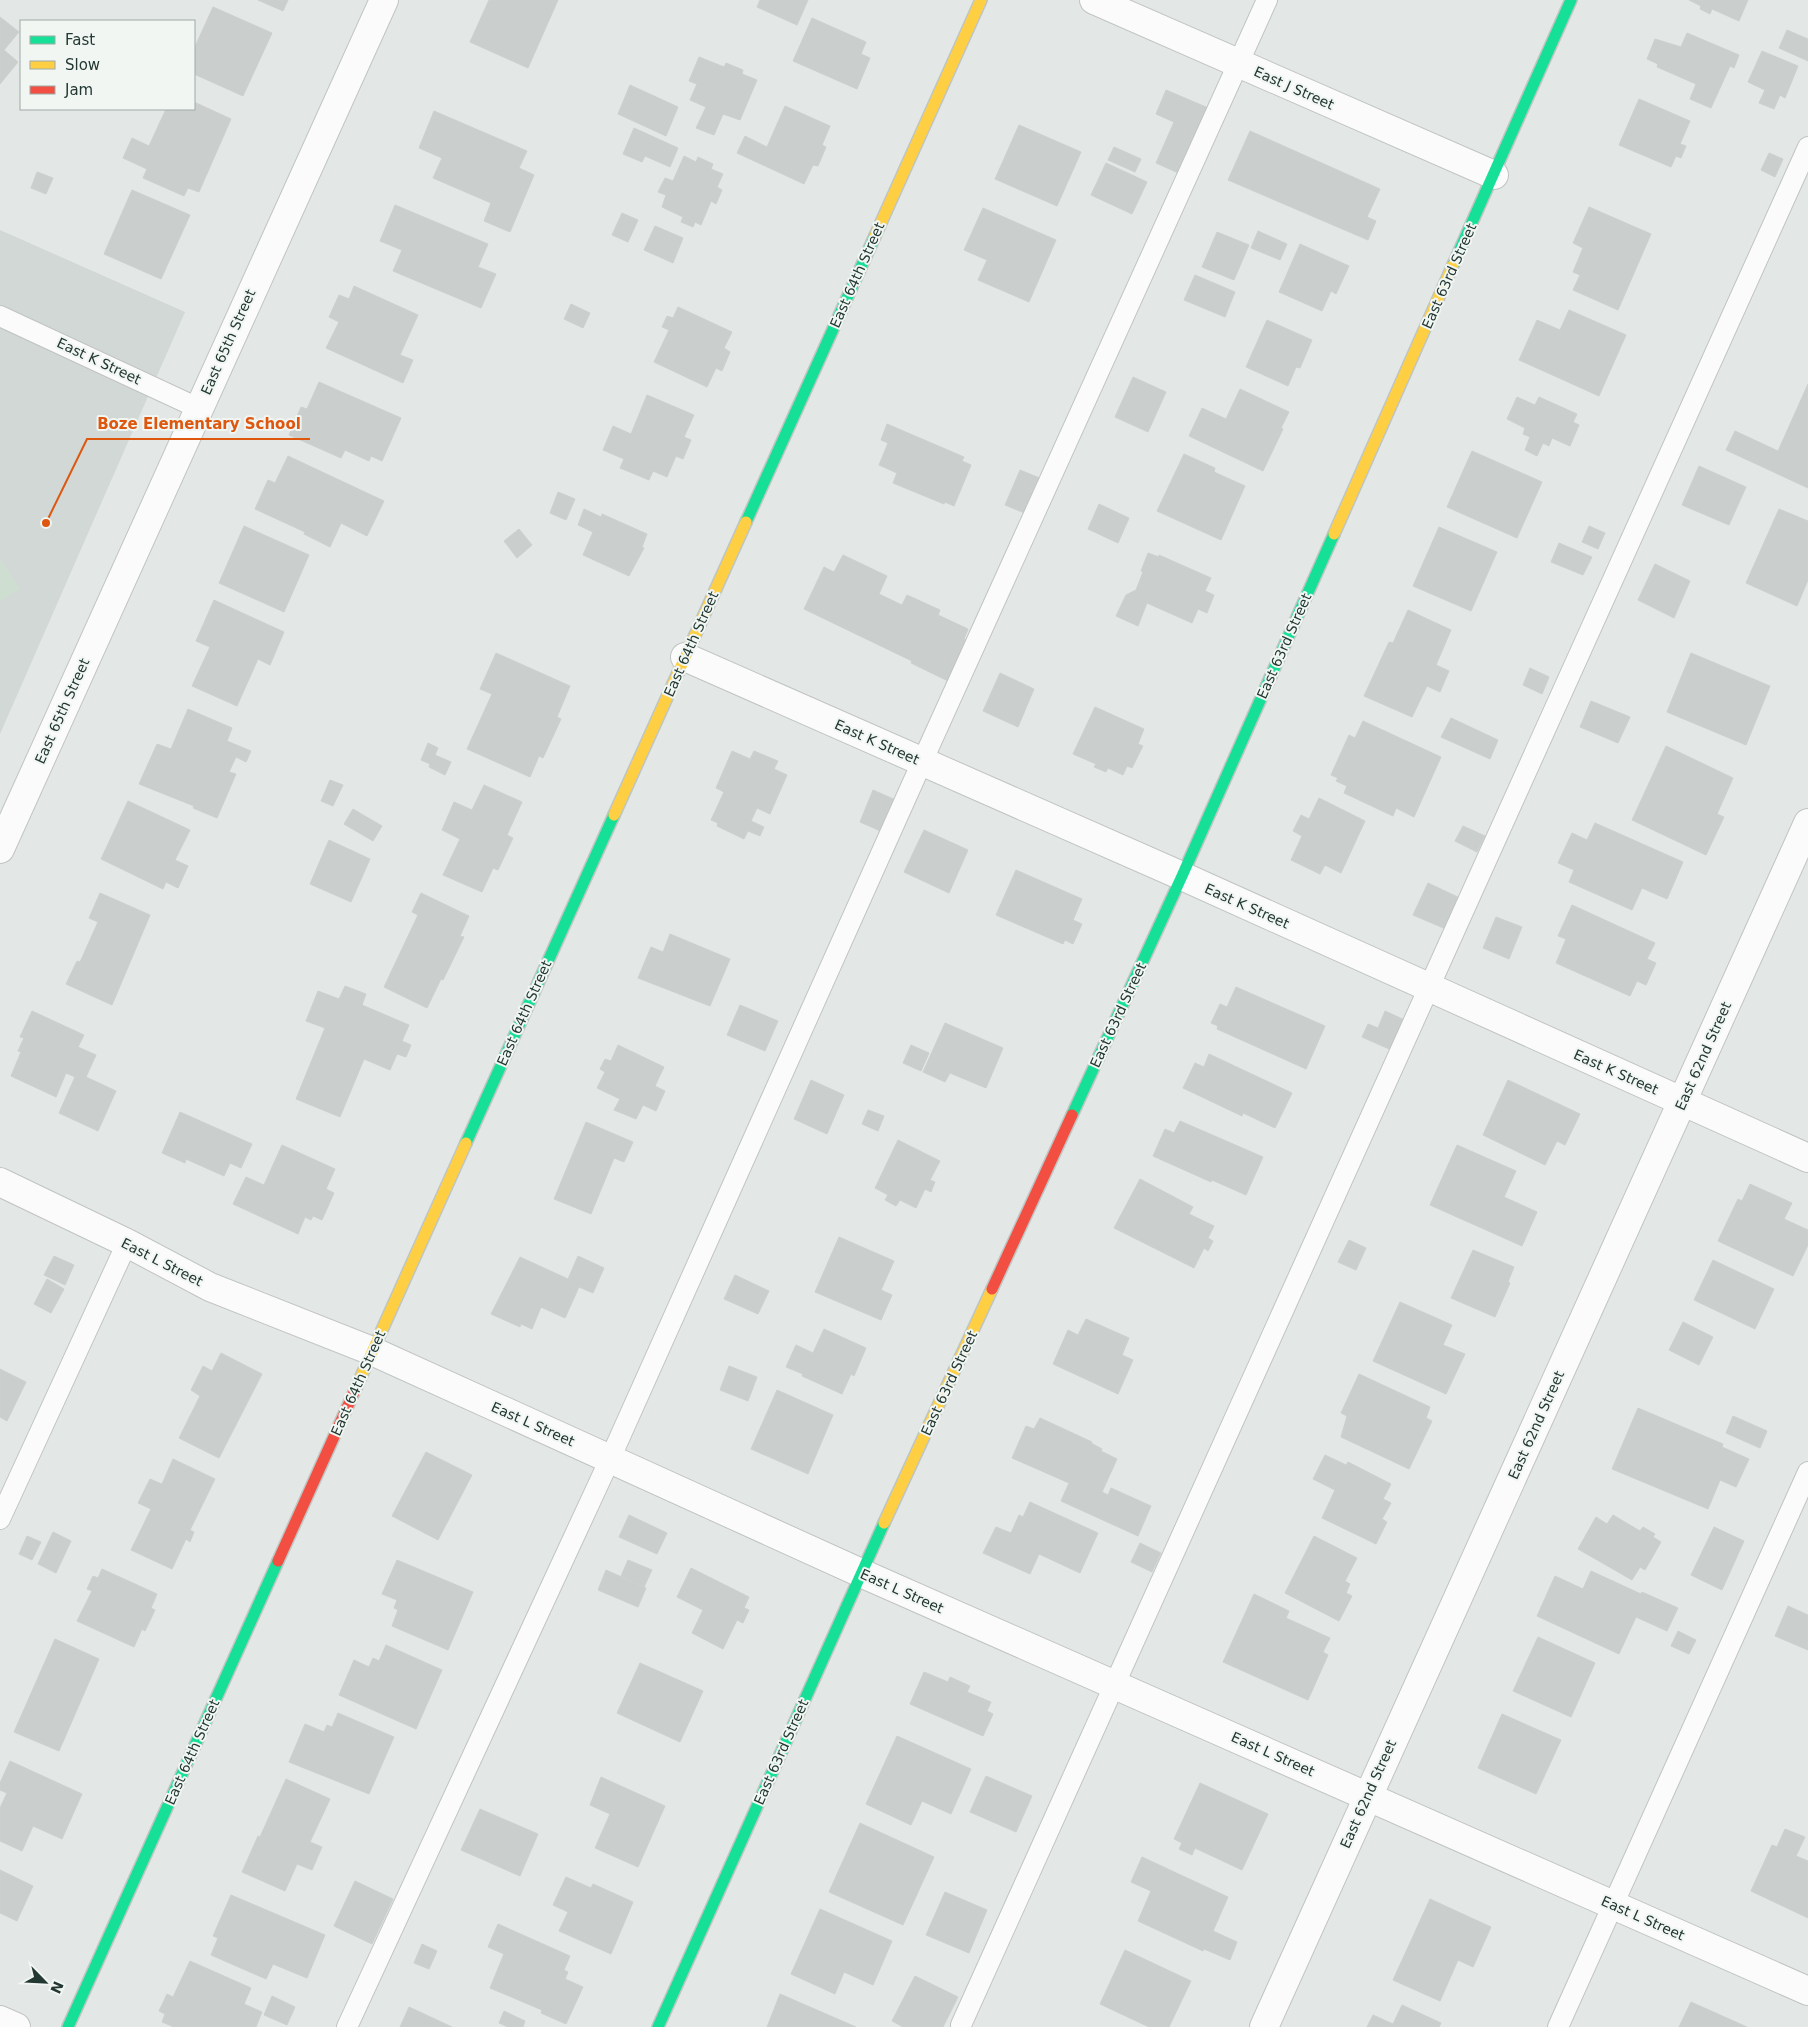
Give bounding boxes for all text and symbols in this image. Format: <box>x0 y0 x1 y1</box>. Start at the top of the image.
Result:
legend <box>20 20 195 110</box>
text: Fast <box>65 31 95 49</box>
text: Slow <box>65 56 100 74</box>
street label: East J Street <box>1252 63 1337 113</box>
text: Jam <box>64 81 93 99</box>
street label: East 64th Street <box>827 219 888 330</box>
street label: East 63rd Street <box>1419 220 1480 331</box>
street label: East 65th Street <box>198 286 259 397</box>
street label: East K Street <box>54 335 144 388</box>
callout: Boze Elementary School <box>87 409 310 439</box>
text: Boze Elementary School <box>97 415 301 433</box>
street label: East 64th Street <box>661 588 722 699</box>
street label: East 63rd Street <box>1254 590 1315 701</box>
street label: East 65th Street <box>32 655 93 766</box>
street label: East K Street <box>832 716 922 768</box>
street label: East K Street <box>1202 880 1292 932</box>
street label: East 64th Street <box>494 957 555 1068</box>
street label: East 63rd Street <box>1087 960 1150 1070</box>
street label: East 62nd Street <box>1672 999 1734 1113</box>
street label: East K Street <box>1571 1046 1661 1098</box>
street label: East L Street <box>119 1235 206 1290</box>
street label: East 64th Street <box>328 1327 389 1438</box>
street label: East 63rd Street <box>918 1328 981 1438</box>
street label: East 62nd Street <box>1505 1368 1567 1482</box>
street label: East L Street <box>489 1398 578 1450</box>
street label: East L Street <box>858 1565 947 1617</box>
street label: East 64th Street <box>162 1696 223 1807</box>
street label: East 63rd Street <box>751 1696 812 1807</box>
street label: East L Street <box>1229 1728 1318 1780</box>
street label: East 62nd Street <box>1337 1737 1399 1851</box>
street label: East L Street <box>1599 1892 1688 1944</box>
north arrow <box>20 1957 70 2007</box>
text: N <box>47 1979 67 1996</box>

